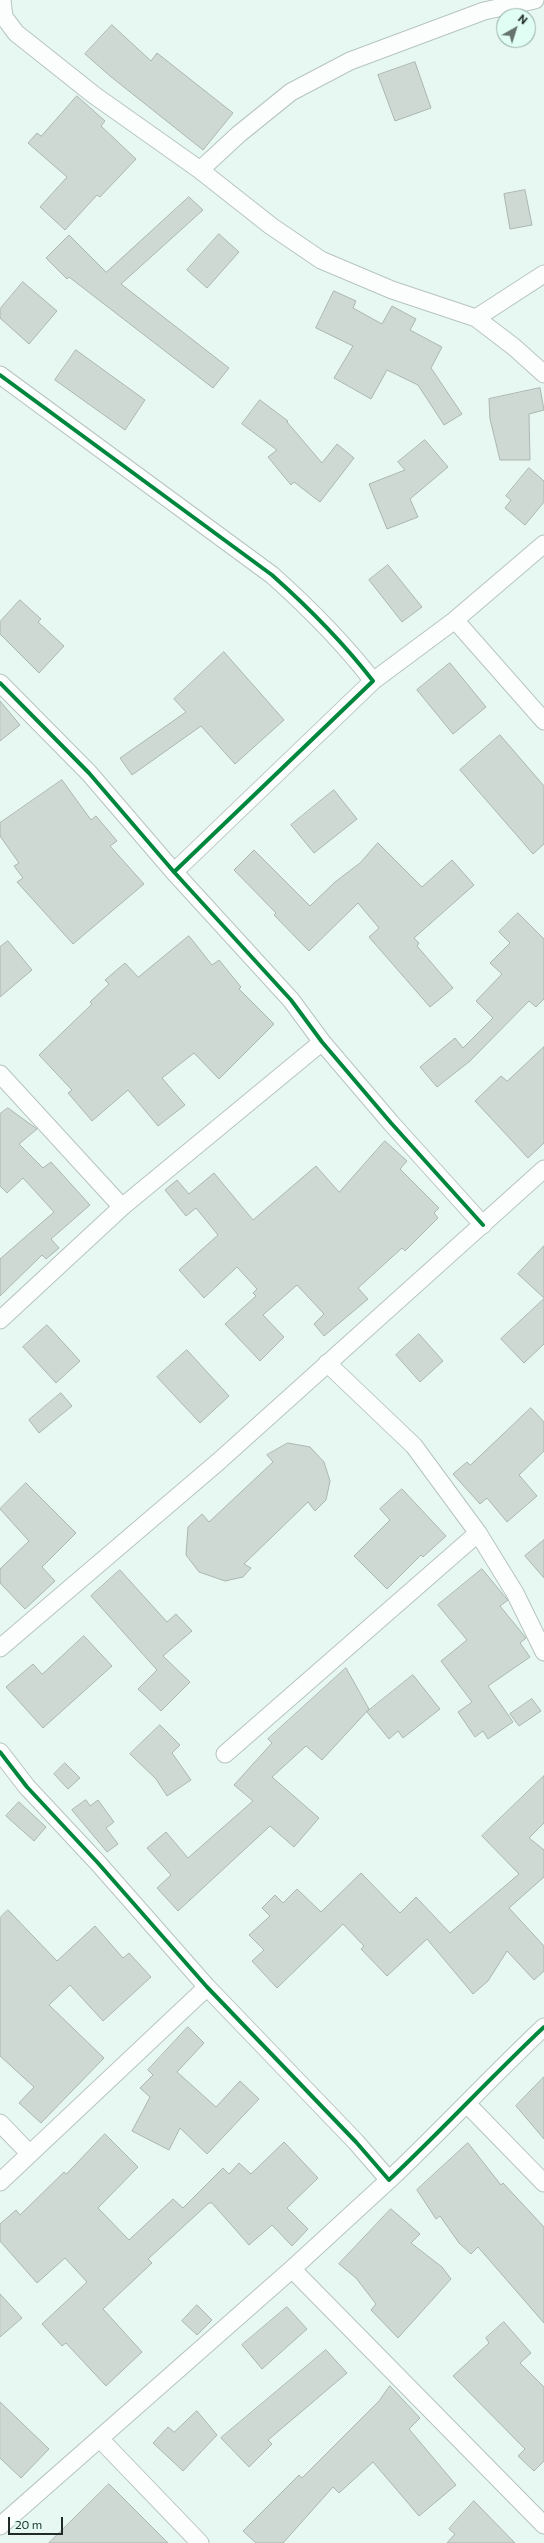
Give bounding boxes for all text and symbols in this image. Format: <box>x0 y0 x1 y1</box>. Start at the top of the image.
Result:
north arrow <box>496 8 536 48</box>
text: N <box>516 11 531 27</box>
scale bar <box>10 2509 65 2535</box>
text: 20 m <box>15 2517 42 2531</box>

